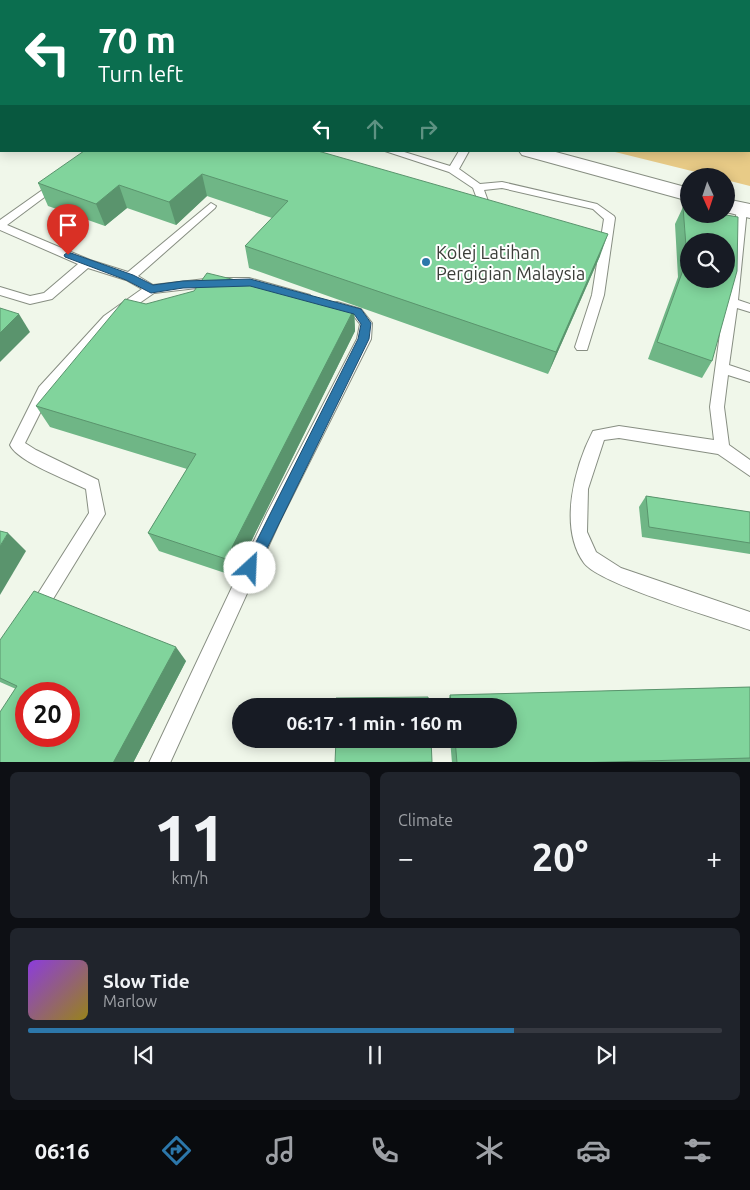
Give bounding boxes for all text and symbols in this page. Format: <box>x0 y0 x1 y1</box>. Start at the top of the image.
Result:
icon: left <box>15 20 80 85</box>
text: 70 m <box>98 20 176 60</box>
text: Turn left <box>98 61 183 86</box>
icon: left <box>308 115 336 143</box>
icon: ahead <box>361 115 389 143</box>
icon: right <box>414 115 442 143</box>
north arrow <box>680 168 735 222</box>
map controls <box>680 168 735 288</box>
pin <box>47 204 89 255</box>
icon: arrive <box>54 211 82 239</box>
button: search <box>680 233 735 288</box>
place label: Kolej Latihan Pergigian Malaysia <box>436 242 585 283</box>
marker: Kolej Latihan Pergigian Malaysia <box>420 256 432 268</box>
position arrow <box>223 541 275 593</box>
speed limit sign: 20 <box>15 682 80 747</box>
text: 06:17 · 1 min · 160 m <box>287 712 462 734</box>
text: 11 <box>153 800 227 873</box>
text: Climate <box>398 811 453 829</box>
text: 20° <box>532 836 588 878</box>
text: − <box>398 842 414 873</box>
text: + <box>706 842 722 873</box>
text: km/h <box>172 869 208 887</box>
text: Slow Tide <box>103 970 190 992</box>
text: Marlow <box>103 992 157 1010</box>
icon: previous <box>130 1041 158 1069</box>
icon: pause <box>361 1041 389 1069</box>
icon: next <box>592 1041 620 1069</box>
icon: directions <box>159 1133 194 1168</box>
icon: music <box>263 1133 298 1168</box>
icon: phone <box>367 1133 402 1168</box>
icon: climate <box>472 1133 507 1168</box>
icon: car <box>576 1133 611 1168</box>
icon: filters <box>680 1133 715 1168</box>
text: 06:16 <box>35 1138 90 1163</box>

